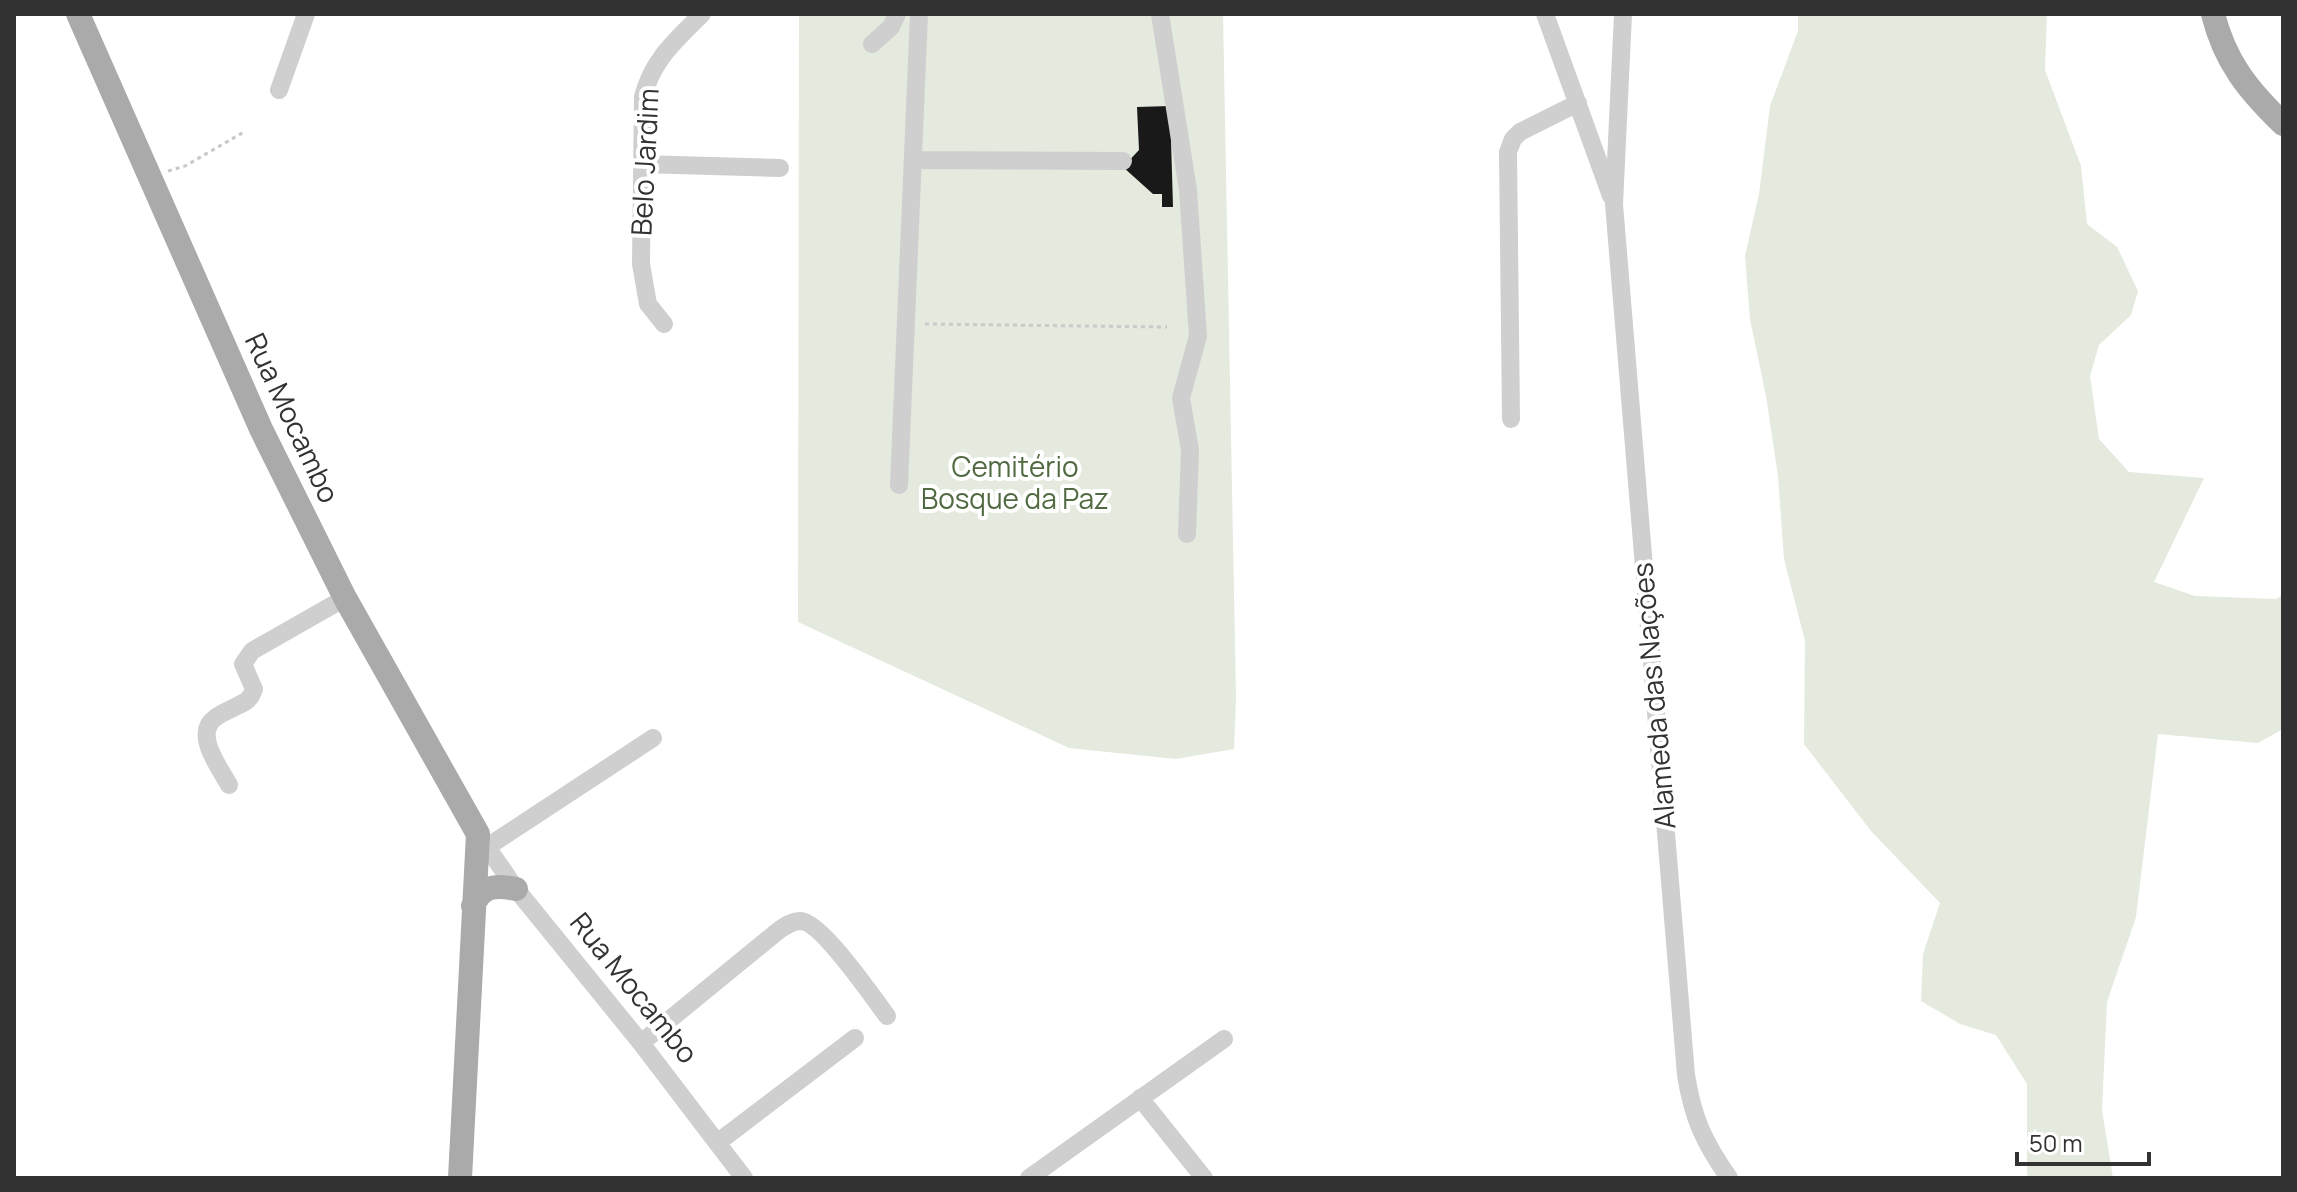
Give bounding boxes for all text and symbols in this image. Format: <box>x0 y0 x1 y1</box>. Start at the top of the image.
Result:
street label: Belo Jardim <box>621 87 667 237</box>
street label: Rua Mocambo <box>237 326 349 509</box>
park label: Cemitério Bosque da Paz <box>921 447 1109 517</box>
street label: Alameda das Nações <box>1622 561 1684 831</box>
street label: Rua Mocambo <box>562 904 707 1071</box>
scale bar <box>2017 1116 2149 1166</box>
text: 50 m <box>2029 1126 2083 1159</box>

